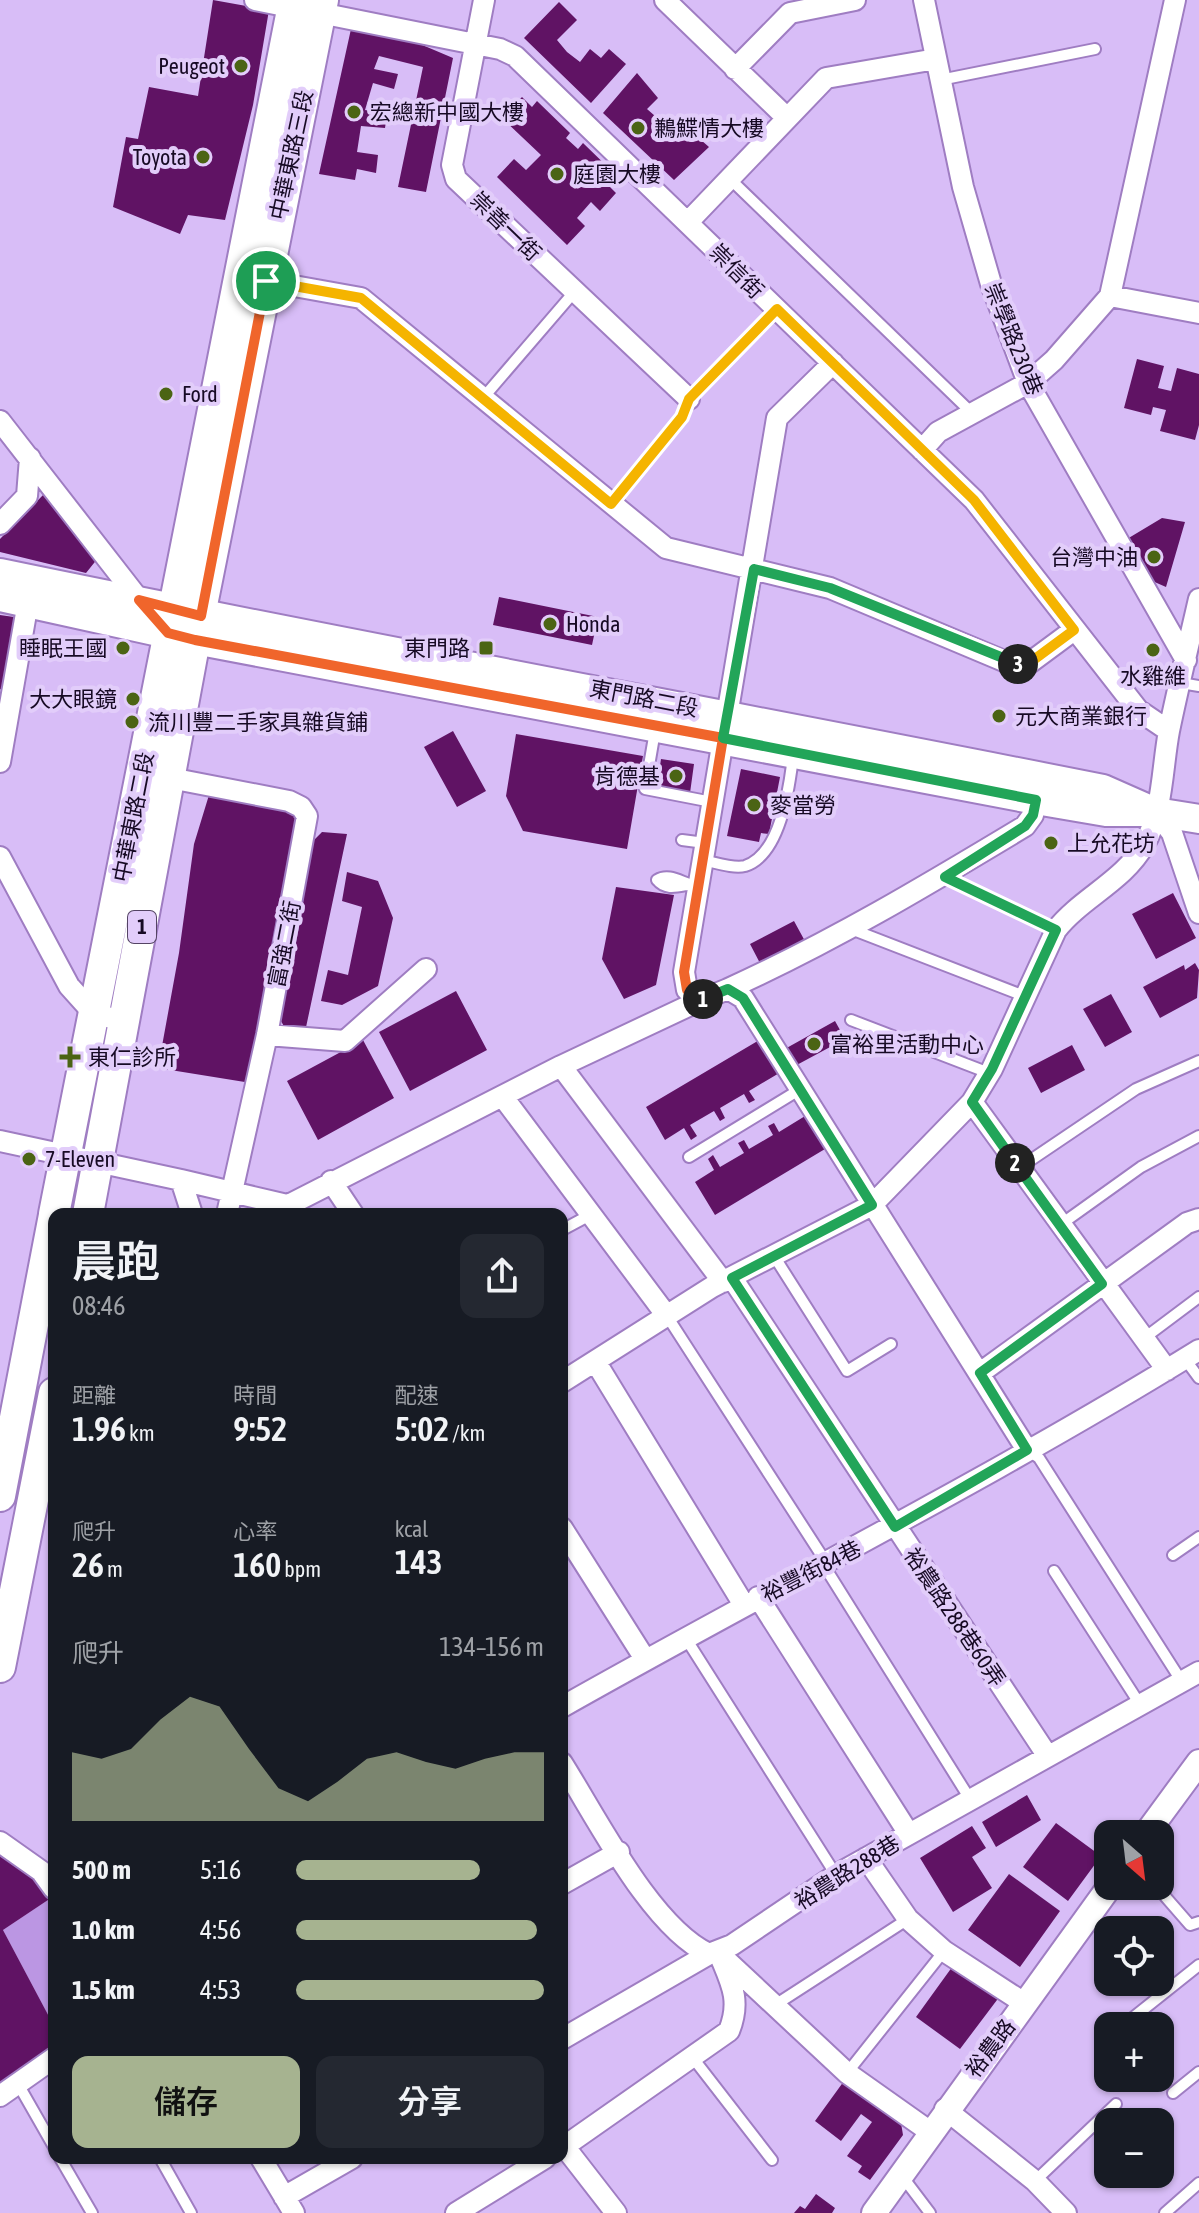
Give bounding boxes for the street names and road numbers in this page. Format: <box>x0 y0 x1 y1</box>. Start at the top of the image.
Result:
street label: 中華東路三段 <box>265 88 317 222</box>
street label: 崇善一街 <box>465 186 547 266</box>
street label: 崇信街 <box>704 238 770 304</box>
street label: 崇學路230巷 <box>980 279 1048 399</box>
street label: 東門路二段 <box>588 675 700 721</box>
street label: 中華東路二段 <box>108 750 158 884</box>
street label: 富強二街 <box>263 898 305 990</box>
road number: 1 <box>128 911 156 943</box>
street label: 裕豐街84巷 <box>757 1535 865 1607</box>
street label: 裕農路288巷60弄 <box>899 1543 1011 1691</box>
street label: 裕農路288巷 <box>790 1829 904 1915</box>
street label: 裕農路 <box>960 2014 1020 2082</box>

